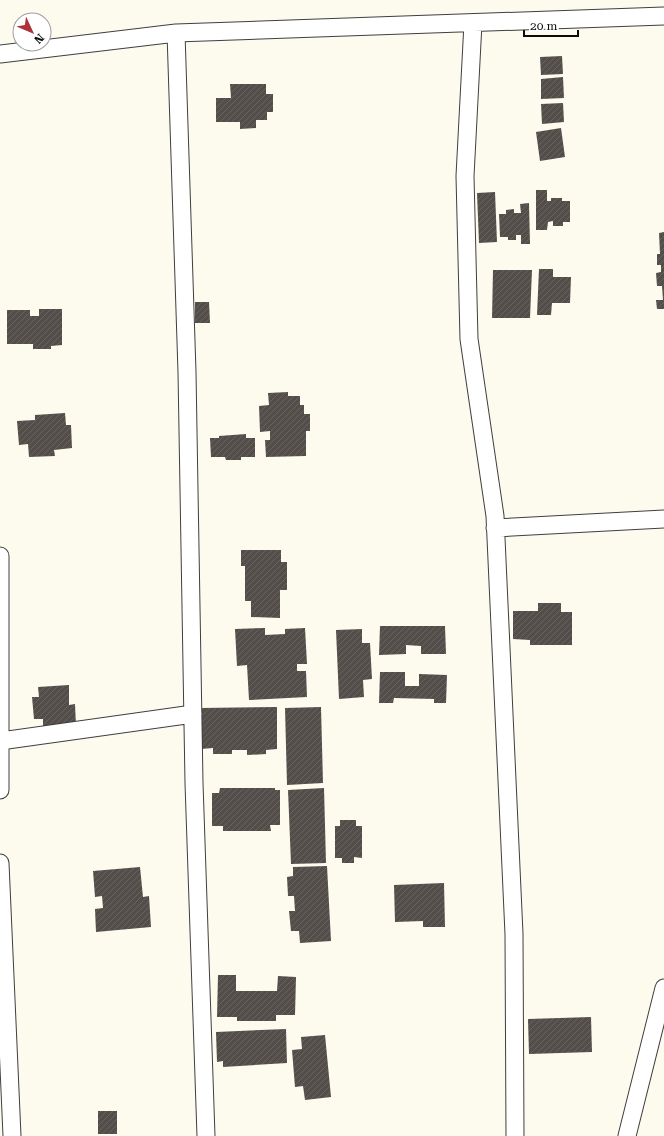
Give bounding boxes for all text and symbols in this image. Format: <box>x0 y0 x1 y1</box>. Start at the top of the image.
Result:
north arrow <box>12 12 52 52</box>
scale bar <box>524 12 578 38</box>
text: 20 m <box>530 19 557 33</box>
text: N <box>31 31 46 47</box>

